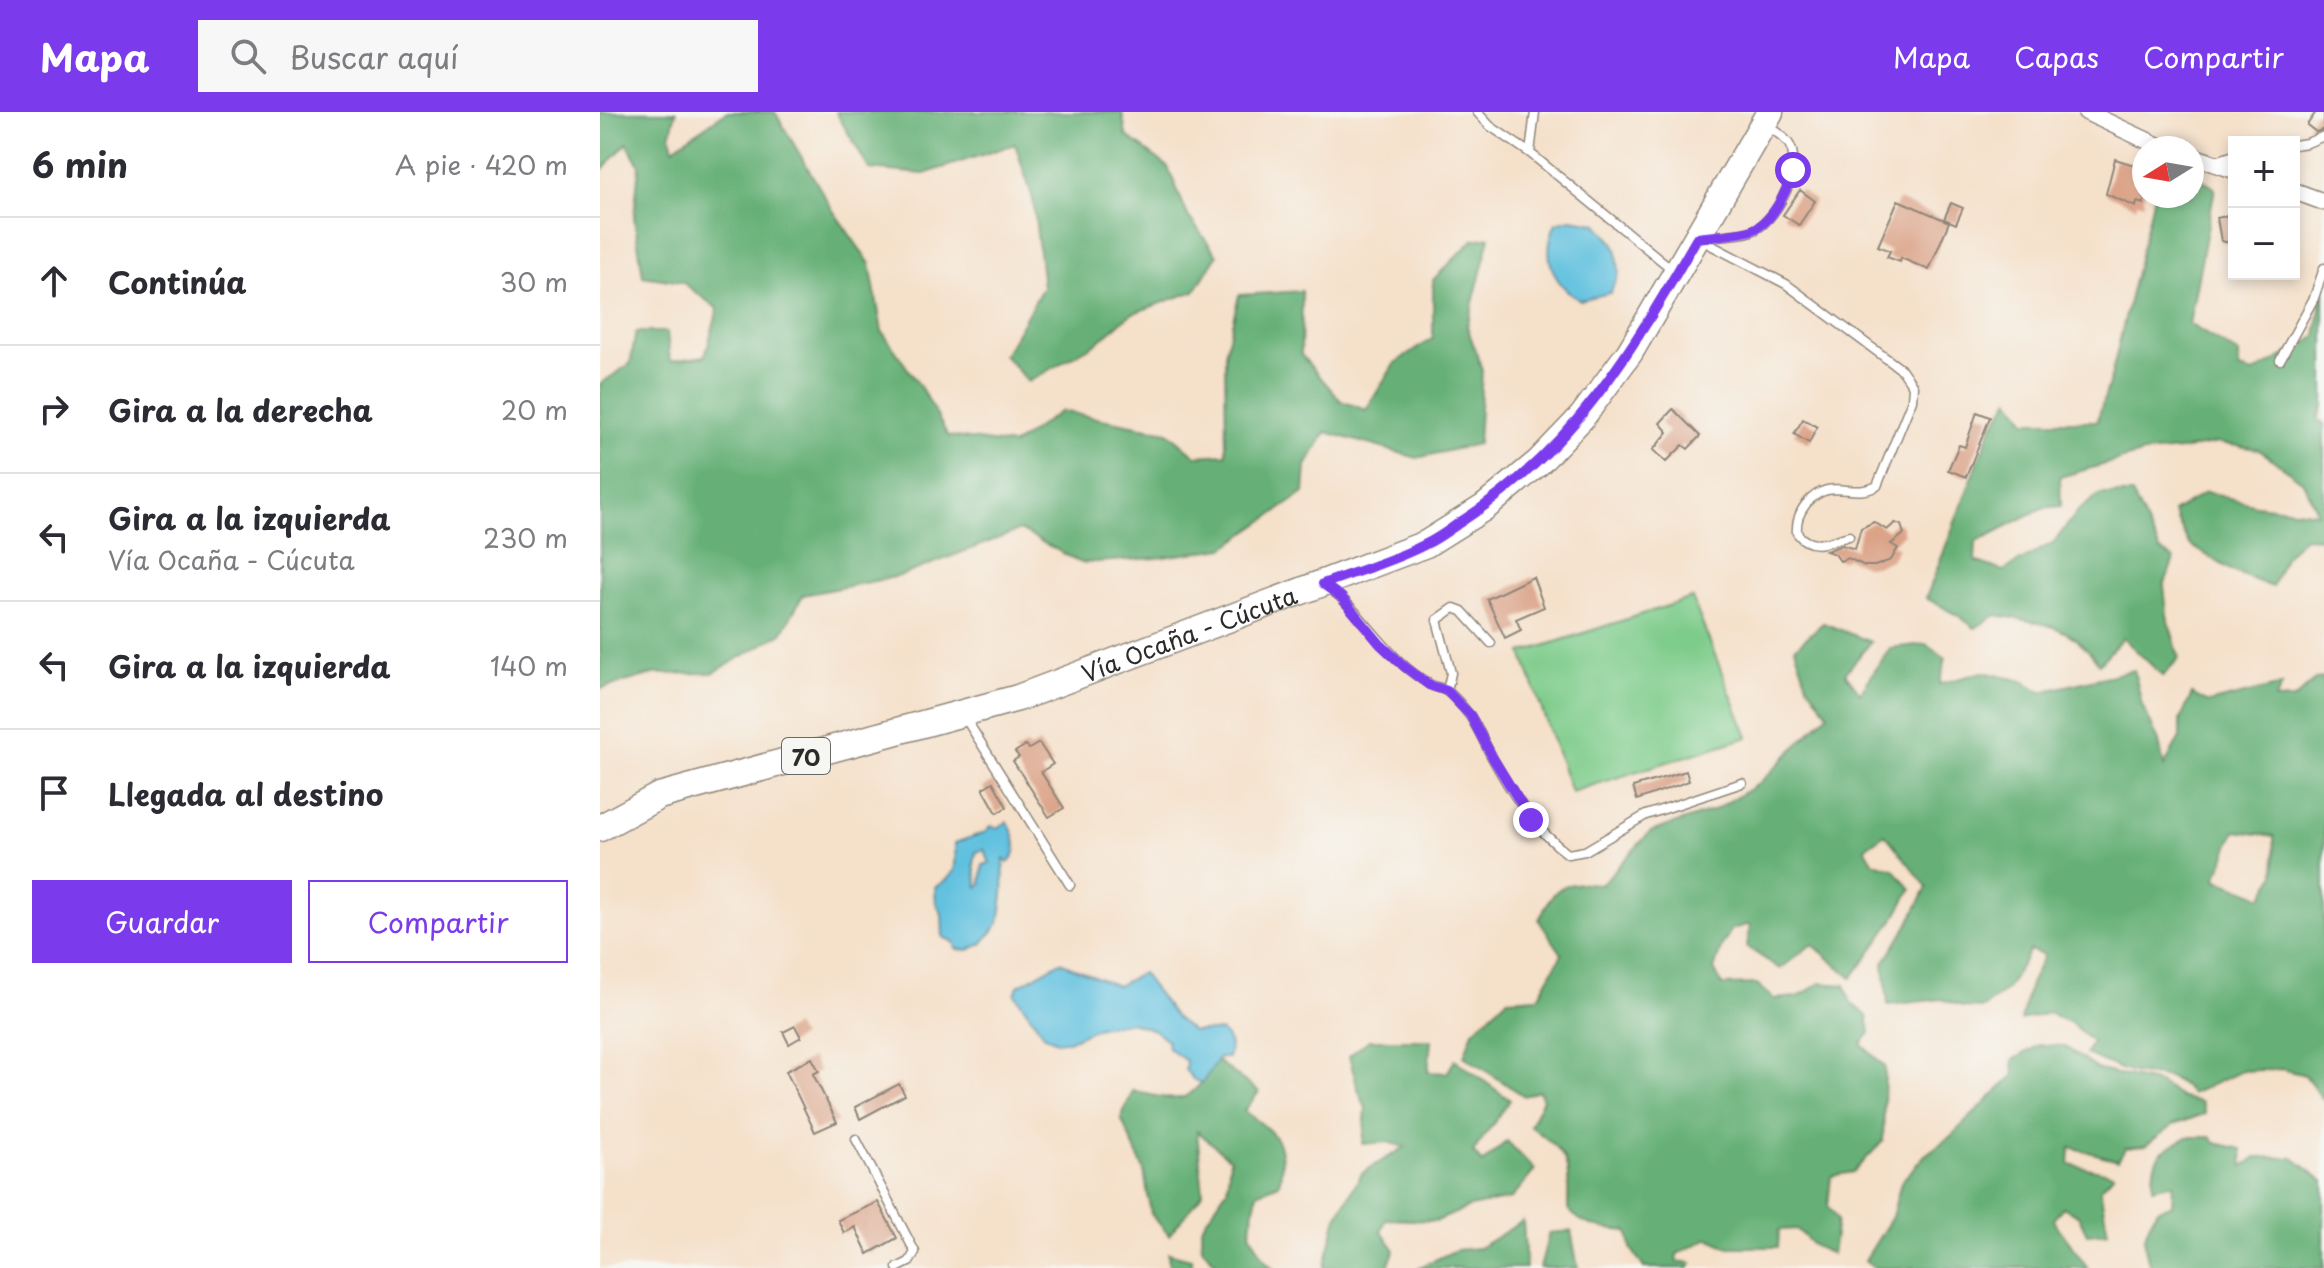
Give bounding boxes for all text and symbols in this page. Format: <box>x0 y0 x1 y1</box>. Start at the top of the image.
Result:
search box <box>198 20 758 92</box>
text: Mapa <box>40 28 150 85</box>
icon: search <box>226 34 270 78</box>
text: Buscar aquí <box>290 34 458 79</box>
text: Mapa <box>1893 35 1970 78</box>
text: Capas <box>2014 35 2099 78</box>
text: Compartir <box>2143 35 2284 78</box>
north arrow <box>2132 136 2204 208</box>
map controls <box>2228 136 2300 280</box>
button: + <box>2228 136 2300 208</box>
text: 6 min <box>32 138 128 190</box>
text: A pie · 420 m <box>395 145 568 184</box>
route start <box>1775 152 1811 188</box>
button: − <box>2228 208 2300 280</box>
icon: ahead <box>32 259 76 303</box>
text: Continúa <box>108 259 247 304</box>
text: 30 m <box>500 262 568 301</box>
icon: right <box>32 387 76 431</box>
text: Gira a la derecha <box>108 387 373 432</box>
text: 20 m <box>501 390 568 429</box>
text: Gira a la izquierda <box>108 495 391 540</box>
icon: left <box>32 515 76 559</box>
text: 230 m <box>483 518 568 557</box>
text: Vía Ocaña - Cúcuta <box>108 540 355 579</box>
street label: Vía Ocaña - Cúcuta <box>1076 576 1302 691</box>
icon: left <box>32 643 76 687</box>
text: Gira a la izquierda <box>108 643 391 688</box>
text: 140 m <box>490 646 568 685</box>
road number: 70 <box>782 738 830 774</box>
icon: arrive <box>32 771 76 815</box>
text: Llegada al destino <box>108 771 383 816</box>
route end <box>1513 802 1549 838</box>
button: Guardar <box>32 880 292 963</box>
button: Compartir <box>308 880 568 963</box>

